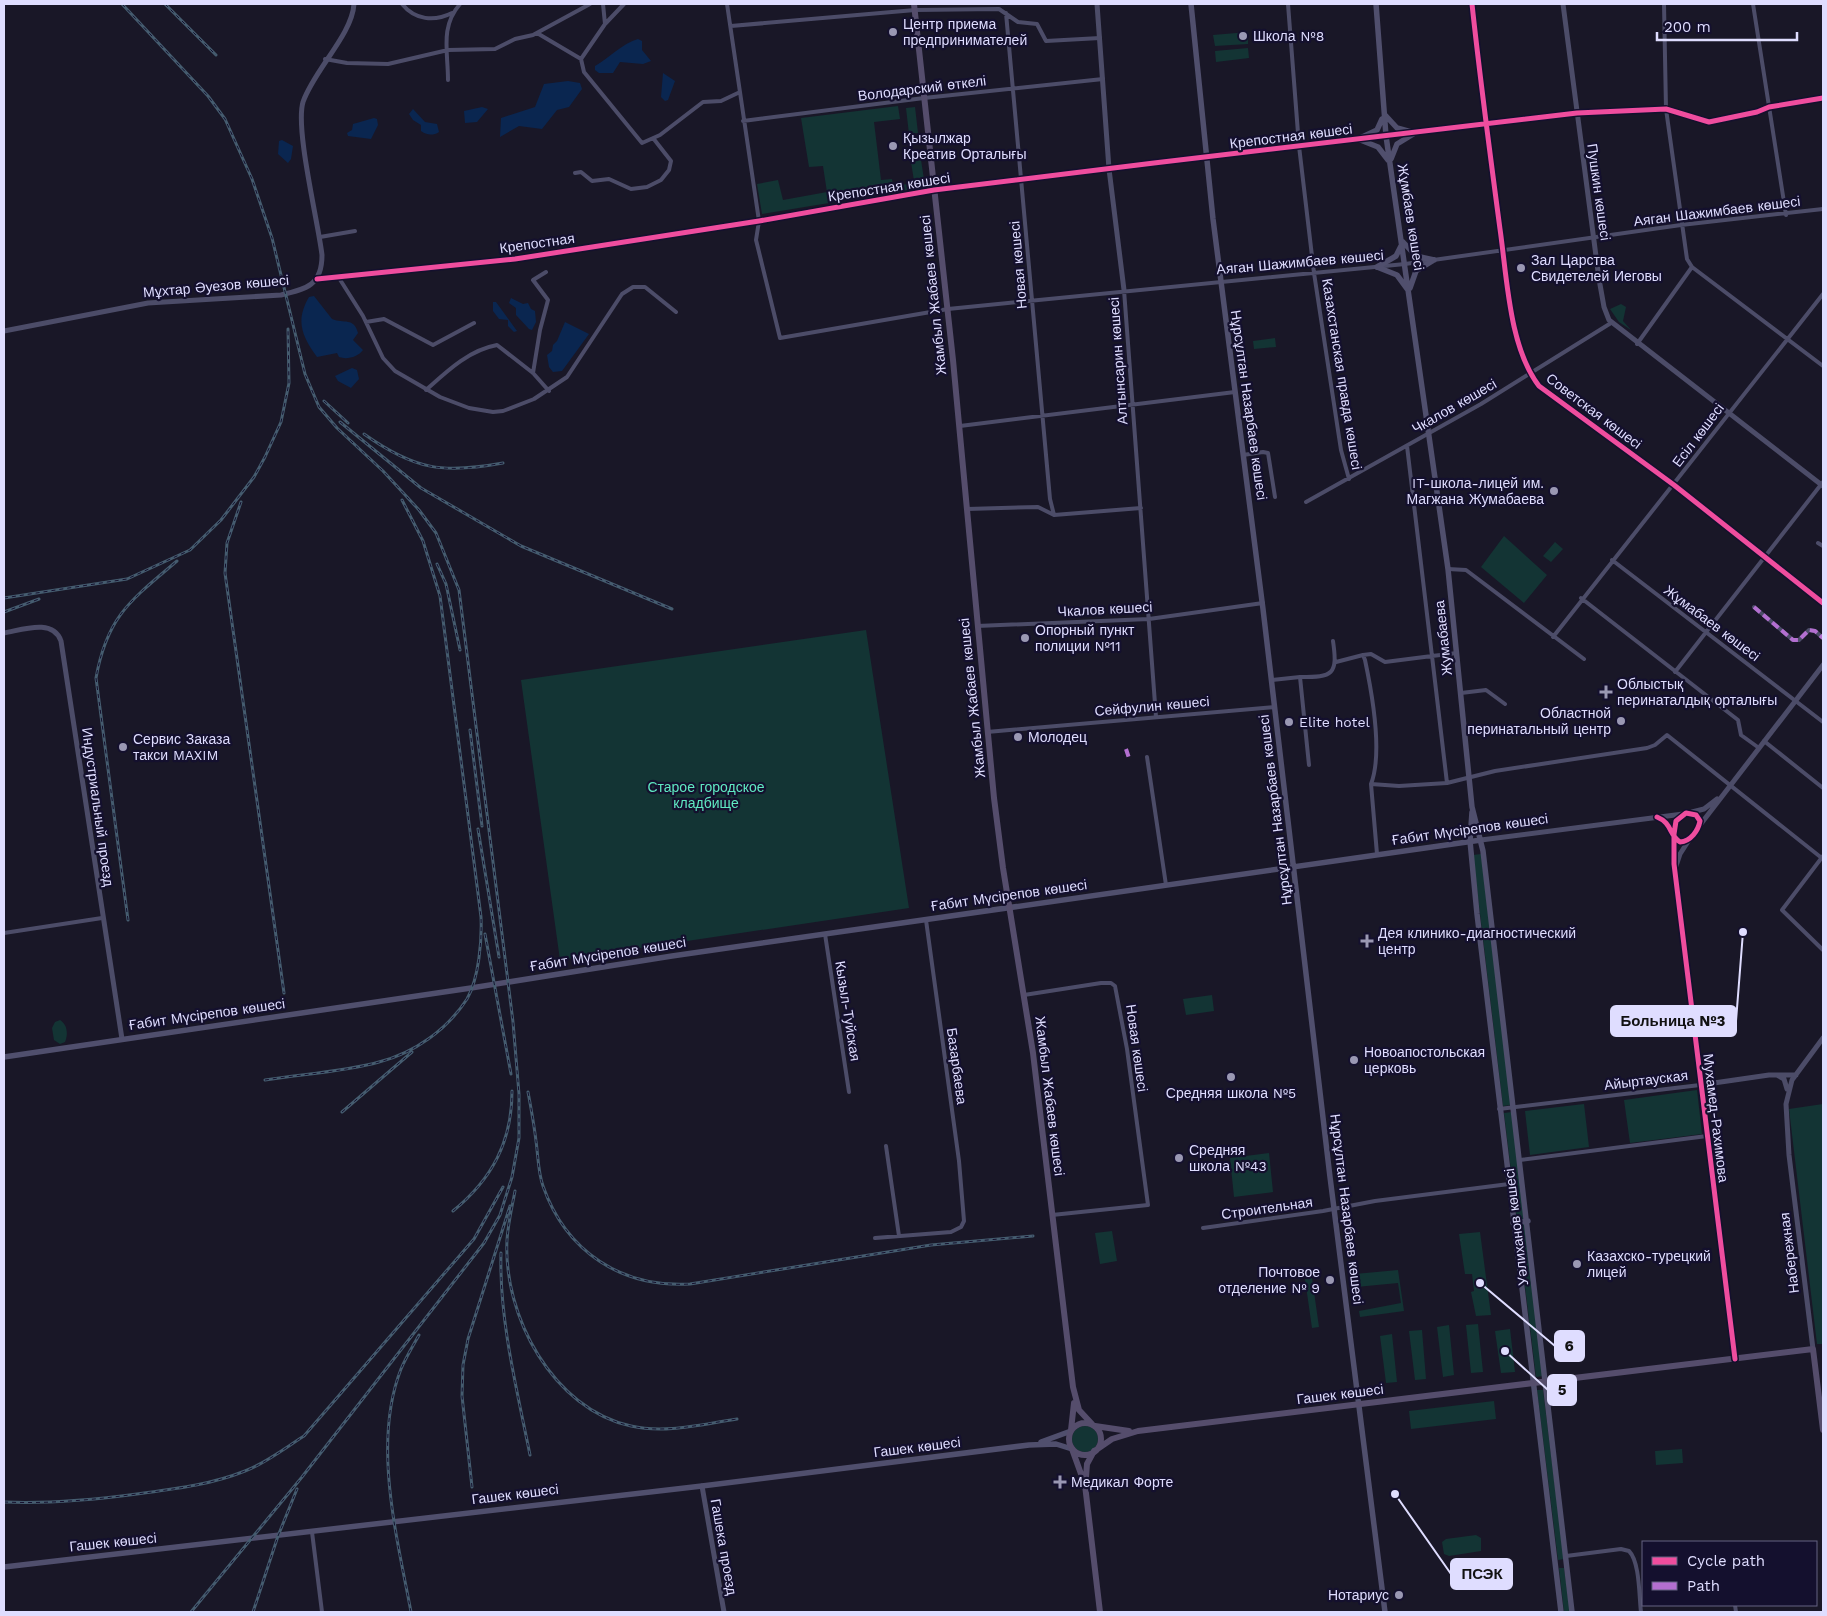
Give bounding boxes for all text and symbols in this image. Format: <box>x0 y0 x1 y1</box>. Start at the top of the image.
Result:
scale bar <box>1657 10 1797 42</box>
place label: Центр приема предпринимателей <box>903 16 1027 48</box>
text: 200 m <box>1664 18 1711 36</box>
marker: Центр приема предпринимателей <box>887 26 899 38</box>
place label: Школа №8 <box>1253 28 1324 44</box>
marker: Школа №8 <box>1237 30 1249 42</box>
street label: Володарский өткелі <box>857 72 987 104</box>
street label: Крепостная көшесі <box>1229 121 1353 151</box>
place label: Қызылжар Креатив Орталығы <box>903 130 1026 162</box>
marker: Қызылжар Креатив Орталығы <box>887 140 899 152</box>
street label: Пушкин көшесі <box>1584 142 1614 242</box>
street label: Жұмбаев көшесі <box>1395 162 1427 272</box>
street label: Крепостная көшесі <box>827 169 951 205</box>
street label: Аяган Шажимбаев көшесі <box>1633 193 1801 229</box>
street label: Жамбыл Жабаев көшесі <box>917 214 949 376</box>
street label: Новая көшесі <box>1006 220 1030 310</box>
street label: Крепостная <box>498 230 576 256</box>
street label: Аяган Шажимбаев көшесі <box>1216 247 1384 277</box>
place label: Зал Царства Свидетелей Иеговы <box>1531 252 1662 284</box>
marker: Зал Царства Свидетелей Иеговы <box>1515 262 1527 274</box>
street label: Мұхтар Әуезов көшесі <box>142 272 290 300</box>
street label: Казахстанская правда көшесі <box>1319 277 1365 471</box>
street label: Алтынсарин көшесі <box>1106 297 1130 425</box>
street label: Нұрсұлтан Назарбаев көшесі <box>1228 309 1270 501</box>
street label: Советская көшесі <box>1543 370 1645 452</box>
street label: Чкалов көшесі <box>1409 375 1499 437</box>
street label: Есіл көшесі <box>1669 400 1727 470</box>
place label: IT-школа-лицей им. Магжана Жумабаева <box>1406 475 1544 507</box>
marker: IT-школа-лицей им. Магжана Жумабаева <box>1548 485 1560 497</box>
street label: Жұмабаев көшесі <box>1661 582 1763 664</box>
street label: Чкалов көшесі <box>1057 599 1153 619</box>
street label: Жумабаева <box>1431 599 1455 676</box>
street label: Жамбыл Жабаев көшесі <box>956 617 988 779</box>
place label: Опорный пункт полиции №11 <box>1035 622 1135 654</box>
marker: Опорный пункт полиции №11 <box>1019 632 1031 644</box>
place label: Облыстық перинаталдық орталығы <box>1617 676 1777 708</box>
marker: Облыстық перинаталдық орталығы <box>1599 685 1613 699</box>
street label: Сейфулин көшесі <box>1094 693 1210 719</box>
place label: Областной перинатальный центр <box>1467 705 1611 737</box>
street label: Нұрсұлтан Назарбаев көшесі <box>1255 714 1295 906</box>
place label: Elite hotel <box>1299 714 1371 730</box>
marker: Областной перинатальный центр <box>1615 715 1627 727</box>
marker: Elite hotel <box>1283 716 1295 728</box>
street label: Индустриальный проезд <box>79 726 117 888</box>
place label: Молодец <box>1028 729 1087 745</box>
place label: Сервис Заказа такси MAXIM <box>133 731 230 763</box>
marker: Молодец <box>1012 731 1024 743</box>
marker: Сервис Заказа такси MAXIM <box>117 741 129 753</box>
park label: Старое городское кладбище <box>647 779 765 811</box>
street label: Ғабит Мүсірепов көшесі <box>1391 810 1549 848</box>
street label: Ғабит Мүсірепов көшесі <box>930 876 1088 914</box>
place label: Дея клинико-диагностический центр <box>1378 925 1576 957</box>
street label: Ғабит Мүсірепов көшесі <box>529 934 687 974</box>
marker: Дея клинико-диагностический центр <box>1360 934 1374 948</box>
street label: Кызыл-Туйская <box>832 960 864 1062</box>
street label: Ғабит Мүсірепов көшесі <box>128 995 286 1033</box>
street label: Новая көшесі <box>1123 1003 1151 1093</box>
callout: Больница №3 <box>1611 1006 1736 1036</box>
text: Больница №3 <box>1621 1012 1726 1030</box>
street label: Жамбыл Жабаев көшесі <box>1032 1015 1068 1177</box>
street label: Базарбаева <box>944 1027 970 1106</box>
place label: Новоапостольская церковь <box>1364 1044 1485 1076</box>
street label: Мухамед-Рахимова <box>1700 1053 1732 1184</box>
marker: Новоапостольская церковь <box>1348 1054 1360 1066</box>
street label: Айыртауская <box>1603 1067 1689 1093</box>
marker: Средняя школа №5 <box>1225 1071 1237 1083</box>
place label: Средняя школа №5 <box>1166 1085 1296 1101</box>
street label: Нұрсұлтан Назарбаев көшесі <box>1327 1113 1367 1305</box>
place label: Средняя школа №43 <box>1189 1142 1267 1174</box>
marker: Средняя школа №43 <box>1173 1152 1185 1164</box>
street label: Уәлиханов көшесі <box>1501 1167 1531 1287</box>
street label: Строительная <box>1220 1194 1314 1222</box>
street label: Набережная <box>1776 1212 1802 1294</box>
place label: Казахско-турецкий лицей <box>1587 1248 1711 1280</box>
marker: Казахско-турецкий лицей <box>1571 1258 1583 1270</box>
place label: Почтовое отделение № 9 <box>1218 1264 1320 1296</box>
marker: Почтовое отделение № 9 <box>1324 1274 1336 1286</box>
callout: 6 <box>1555 1331 1584 1361</box>
text: 6 <box>1564 1337 1574 1355</box>
callout: 5 <box>1548 1375 1576 1405</box>
street label: Гашек көшесі <box>1296 1381 1384 1407</box>
text: 5 <box>1558 1381 1567 1399</box>
street label: Гашек көшесі <box>873 1434 961 1460</box>
place label: Медикал Форте <box>1071 1474 1174 1490</box>
marker: Медикал Форте <box>1053 1475 1067 1489</box>
street label: Гашек көшесі <box>471 1481 559 1507</box>
street label: Гашека проезд <box>708 1498 740 1596</box>
street label: Гашек көшесі <box>69 1529 157 1555</box>
legend <box>1642 1541 1817 1606</box>
text: Cycle path <box>1687 1552 1765 1570</box>
callout: ПСЭК <box>1451 1559 1512 1589</box>
text: ПСЭК <box>1461 1565 1503 1583</box>
text: Path <box>1687 1577 1720 1595</box>
place label: Нотариус <box>1328 1587 1389 1603</box>
marker: Нотариус <box>1393 1589 1405 1601</box>

